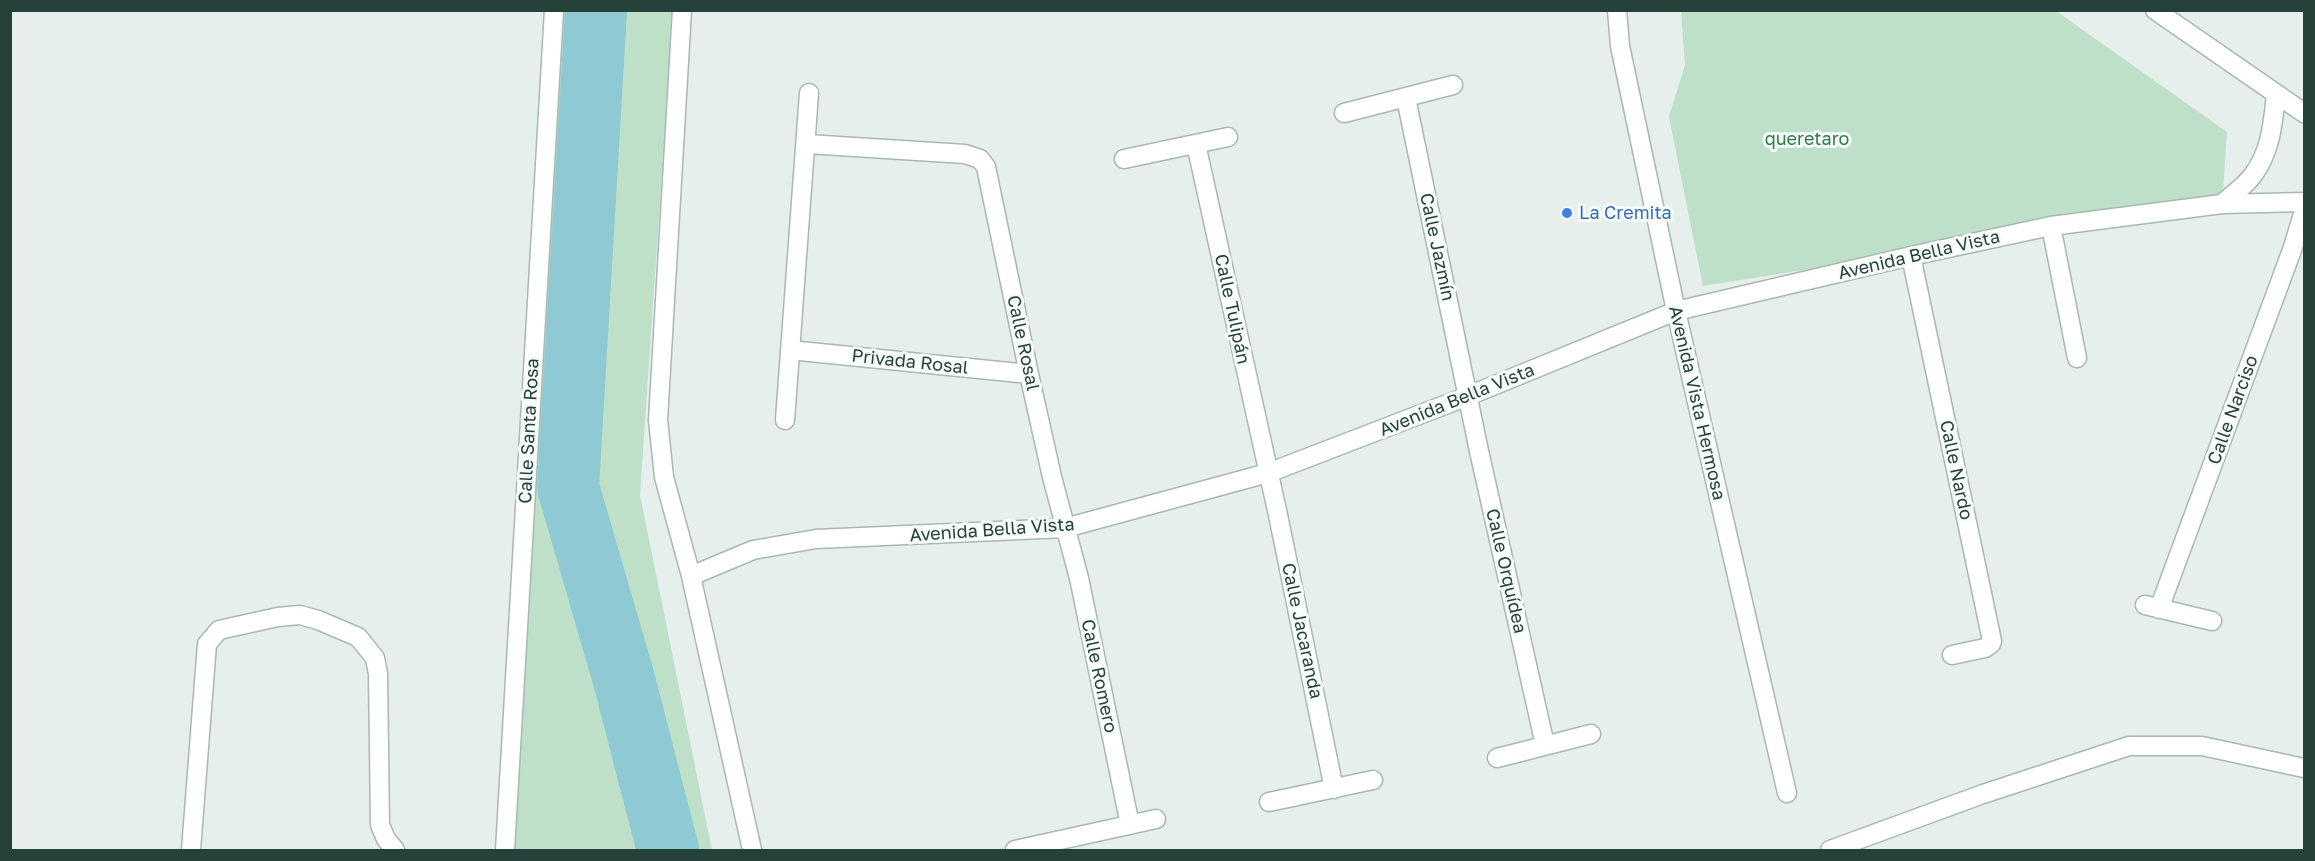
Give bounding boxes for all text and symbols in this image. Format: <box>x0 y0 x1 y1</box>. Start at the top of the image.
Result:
park label: queretaro <box>1765 128 1849 150</box>
street label: Calle Jazmín <box>1415 191 1459 303</box>
place label: La Cremita <box>1579 202 1672 224</box>
marker: La Cremita <box>1560 206 1574 220</box>
street label: Avenida Bella Vista <box>1836 226 2002 284</box>
street label: Calle Tulipán <box>1210 252 1254 366</box>
street label: Calle Rosal <box>1002 293 1044 393</box>
street label: Avenida Vista Hermosa <box>1664 304 1730 502</box>
street label: Privada Rosal <box>850 345 970 379</box>
street label: Calle Narciso <box>2203 353 2263 467</box>
street label: Calle Santa Rosa <box>514 358 544 504</box>
street label: Avenida Bella Vista <box>1376 359 1538 441</box>
street label: Calle Nardo <box>1935 418 1977 522</box>
street label: Calle Orquídea <box>1481 507 1531 635</box>
street label: Avenida Bella Vista <box>909 513 1075 547</box>
street label: Calle Jacaranda <box>1277 561 1327 701</box>
street label: Calle Romero <box>1076 617 1122 735</box>

